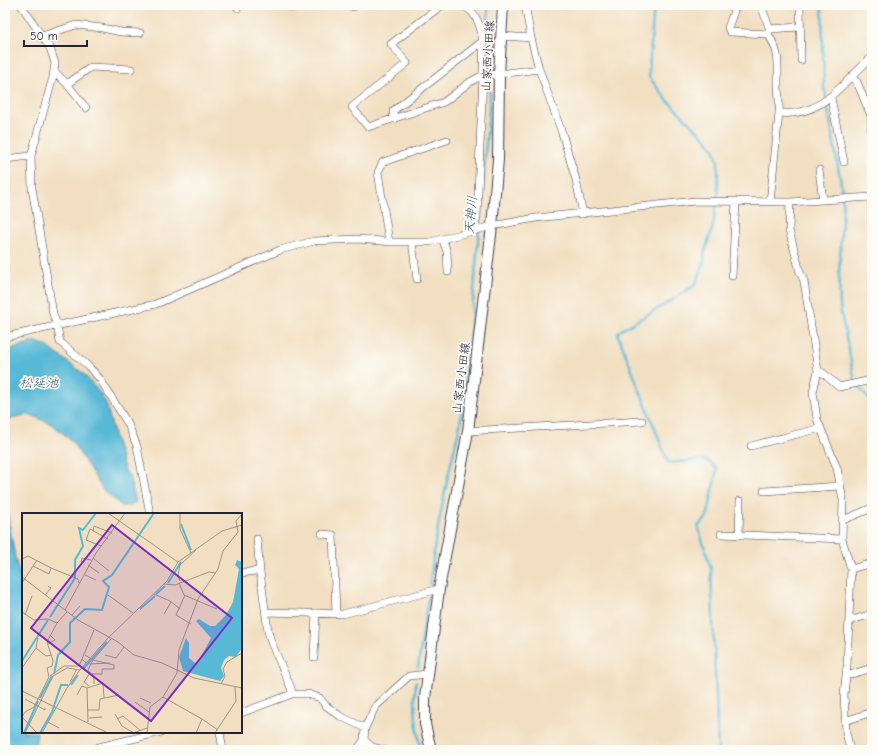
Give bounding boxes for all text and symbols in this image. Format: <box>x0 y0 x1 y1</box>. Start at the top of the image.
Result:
street label: 山家西小田線 <box>479 20 497 92</box>
scale bar <box>24 22 87 48</box>
text: 50 m <box>30 29 58 43</box>
water label: 天神川 <box>461 195 480 235</box>
street label: 山家西小田線 <box>450 341 472 415</box>
water label: 松延池 <box>19 375 59 390</box>
inset map <box>22 513 242 733</box>

